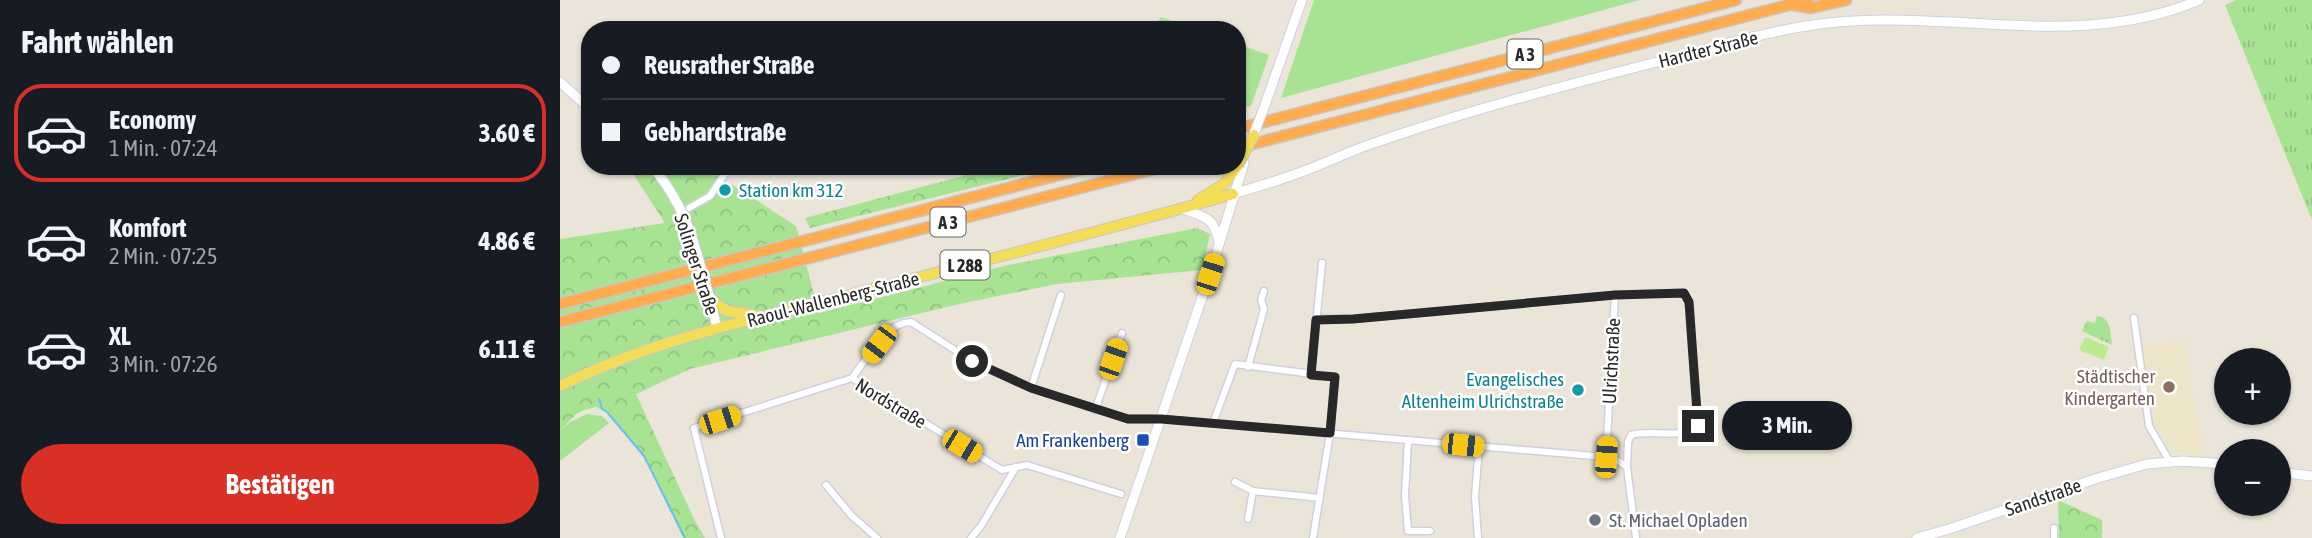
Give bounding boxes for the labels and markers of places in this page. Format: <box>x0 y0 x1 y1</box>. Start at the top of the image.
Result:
place label: Station km 312 <box>739 179 843 201</box>
marker: Station km 312 <box>717 182 733 198</box>
place label: Städtischer Kindergarten <box>2064 365 2155 409</box>
place label: Evangelisches Altenheim Ulrichstraße <box>1402 368 1564 412</box>
marker: Städtischer Kindergarten <box>2161 379 2177 395</box>
marker: Evangelisches Altenheim Ulrichstraße <box>1570 382 1586 398</box>
place label: Am Frankenberg <box>1016 429 1130 451</box>
marker: Am Frankenberg <box>1135 432 1151 448</box>
place label: St. Michael Opladen <box>1609 509 1748 531</box>
marker: St. Michael Opladen <box>1587 512 1603 528</box>

